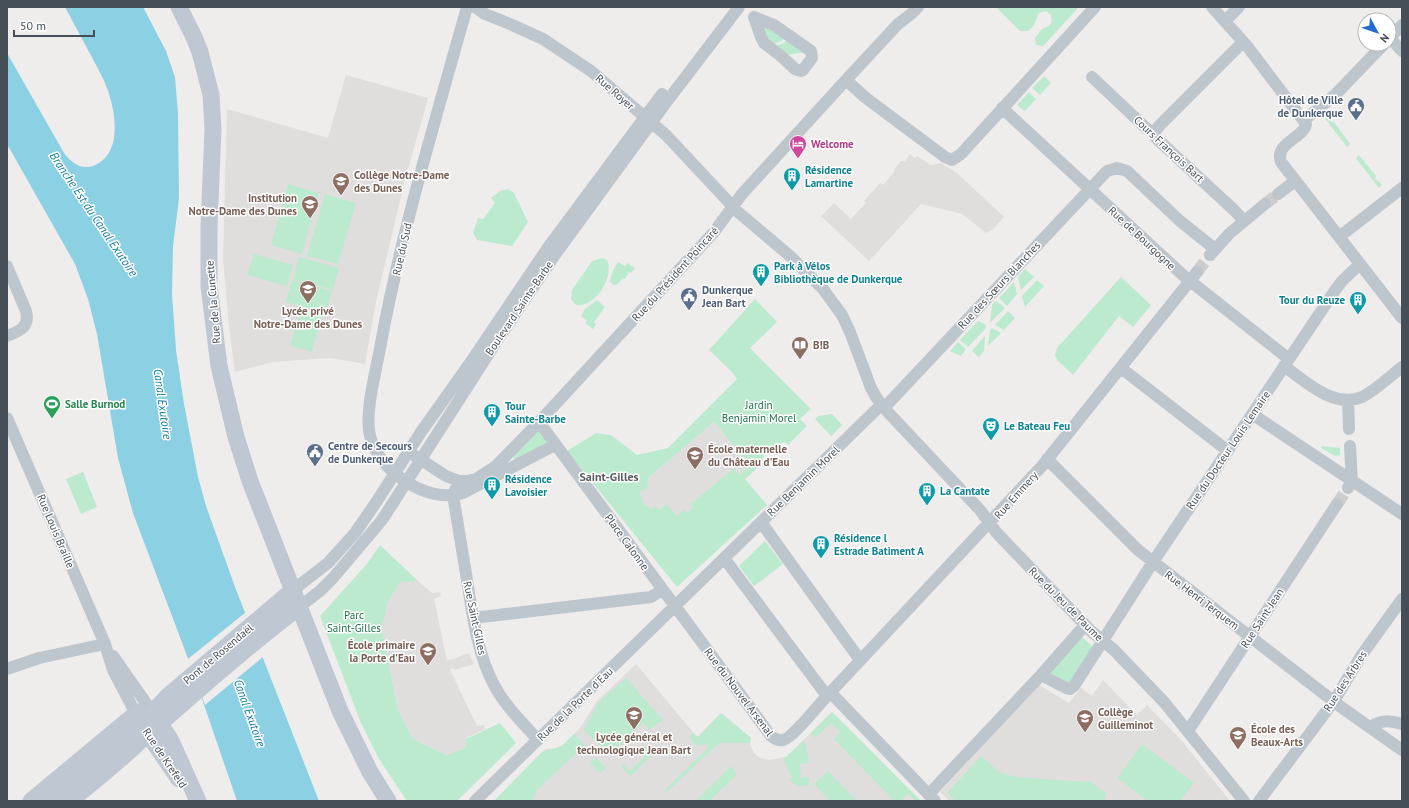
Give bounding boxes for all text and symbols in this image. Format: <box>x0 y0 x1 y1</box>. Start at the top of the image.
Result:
scale bar <box>14 12 94 38</box>
north arrow <box>1357 12 1397 52</box>
text: 50 m <box>20 18 46 33</box>
text: N <box>1377 31 1392 46</box>
street label: Rue Royer <box>593 71 638 113</box>
place label: Hôtel de Ville de Dunkerque <box>1278 93 1343 120</box>
public building icon: Hôtel de Ville de Dunkerque <box>1346 96 1366 121</box>
street label: Cours François Bart <box>1131 113 1207 185</box>
hotel icon: Welcome <box>788 134 808 159</box>
place label: Welcome <box>811 137 854 151</box>
water label: Branche Est du Canal Exutoire <box>47 149 142 279</box>
place label: Résidence Lamartine <box>805 163 853 190</box>
building icon: Résidence Lamartine <box>782 166 802 191</box>
place label: Collège Notre-Dame des Dunes <box>354 168 450 195</box>
school or university icon: Collège Notre-Dame des Dunes <box>331 171 351 196</box>
place label: Institution Notre-Dame des Dunes <box>189 191 297 218</box>
school or university icon: Institution Notre-Dame des Dunes <box>300 194 320 219</box>
street label: Rue de Bourgogne <box>1106 203 1179 273</box>
street label: Rue du Sud <box>389 221 415 277</box>
street label: Rue du Président Poincaré <box>629 223 722 324</box>
street label: Rue des Sœurs Blanches <box>955 238 1044 332</box>
street label: Boulevard Sainte-Barbe <box>482 258 556 358</box>
street label: Rue de la Cunette <box>202 259 224 344</box>
place label: Park à Vélos Bibliothèque de Dunkerque <box>774 259 903 286</box>
building icon: Park à Vélos Bibliothèque de Dunkerque <box>751 262 771 287</box>
school or university icon: Lycée privé Notre-Dame des Dunes <box>298 279 318 304</box>
place label: Dunkerque Jean Bart <box>701 283 754 310</box>
public building icon: Dunkerque Jean Bart <box>679 286 699 311</box>
building icon: Tour du Reuze <box>1348 290 1368 315</box>
place label: Tour du Reuze <box>1279 293 1345 307</box>
place label: Lycée privé Notre-Dame des Dunes <box>254 304 363 331</box>
library icon: B!B <box>790 335 810 360</box>
place label: B!B <box>813 338 830 352</box>
water label: Canal Exutoire <box>151 368 175 441</box>
street label: Rue du Docteur Louis Lemaire <box>1183 388 1273 512</box>
sports icon: Salle Burnod <box>42 394 62 419</box>
place label: Salle Burnod <box>65 397 125 411</box>
park label: Jardin Benjamin Morel <box>722 398 797 425</box>
place label: Tour Sainte-Barbe <box>505 399 566 426</box>
building icon: Tour Sainte-Barbe <box>482 402 502 427</box>
theatre icon: Le Bateau Feu <box>981 416 1001 441</box>
place label: Le Bateau Feu <box>1004 419 1070 433</box>
place label: Centre de Secours de Dunkerque <box>328 439 412 466</box>
public building icon: Centre de Secours de Dunkerque <box>305 442 325 467</box>
place label: École maternelle du Château d'Eau <box>708 442 790 469</box>
street label: Rue Benjamin Morel <box>764 442 843 519</box>
school or university icon: École maternelle du Château d'Eau <box>685 445 705 470</box>
street label: Rue Emmery <box>991 468 1042 522</box>
district label: Saint-Gilles <box>579 469 639 484</box>
place label: Résidence Lavoisier <box>505 472 552 499</box>
building icon: Résidence Lavoisier <box>482 475 502 500</box>
building icon: La Cantate <box>917 481 937 506</box>
place label: La Cantate <box>940 484 990 498</box>
street label: Rue Louis Braille <box>34 492 78 570</box>
street label: Place Calonne <box>602 511 652 573</box>
place label: Résidence l Estrade Batiment A <box>834 531 924 558</box>
building icon: Résidence l Estrade Batiment A <box>811 534 831 559</box>
street label: Rue du Jeu de Paume <box>1026 564 1106 644</box>
street label: Rue Henri Terquem <box>1162 567 1242 633</box>
street label: Rue Saint-Gilles <box>460 580 490 656</box>
street label: Rue Saint-Jean <box>1237 585 1287 651</box>
park label: Parc Saint-Gilles <box>327 608 381 635</box>
street label: Pont de Rosendaël <box>180 620 256 687</box>
place label: École primaire la Porte d'Eau <box>348 638 415 665</box>
school or university icon: École primaire la Porte d'Eau <box>418 641 438 666</box>
street label: Rue du Nouvel Arsenal <box>701 645 777 739</box>
street label: Rue des Arbres <box>1320 648 1370 714</box>
street label: Rue de la Porte d'Eau <box>534 664 616 744</box>
water label: Canal Exutoire <box>231 677 269 749</box>
school or university icon: Lycée général et technologique Jean Bart <box>624 705 644 730</box>
place label: Collège Guilleminot <box>1098 705 1153 732</box>
school or university icon: Collège Guilleminot <box>1075 708 1095 733</box>
place label: École des Beaux-Arts <box>1251 722 1303 749</box>
street label: Rue de Krefeld <box>140 725 190 791</box>
school or university icon: École des Beaux-Arts <box>1228 725 1248 750</box>
place label: Lycée général et technologique Jean Bart <box>577 730 691 757</box>

